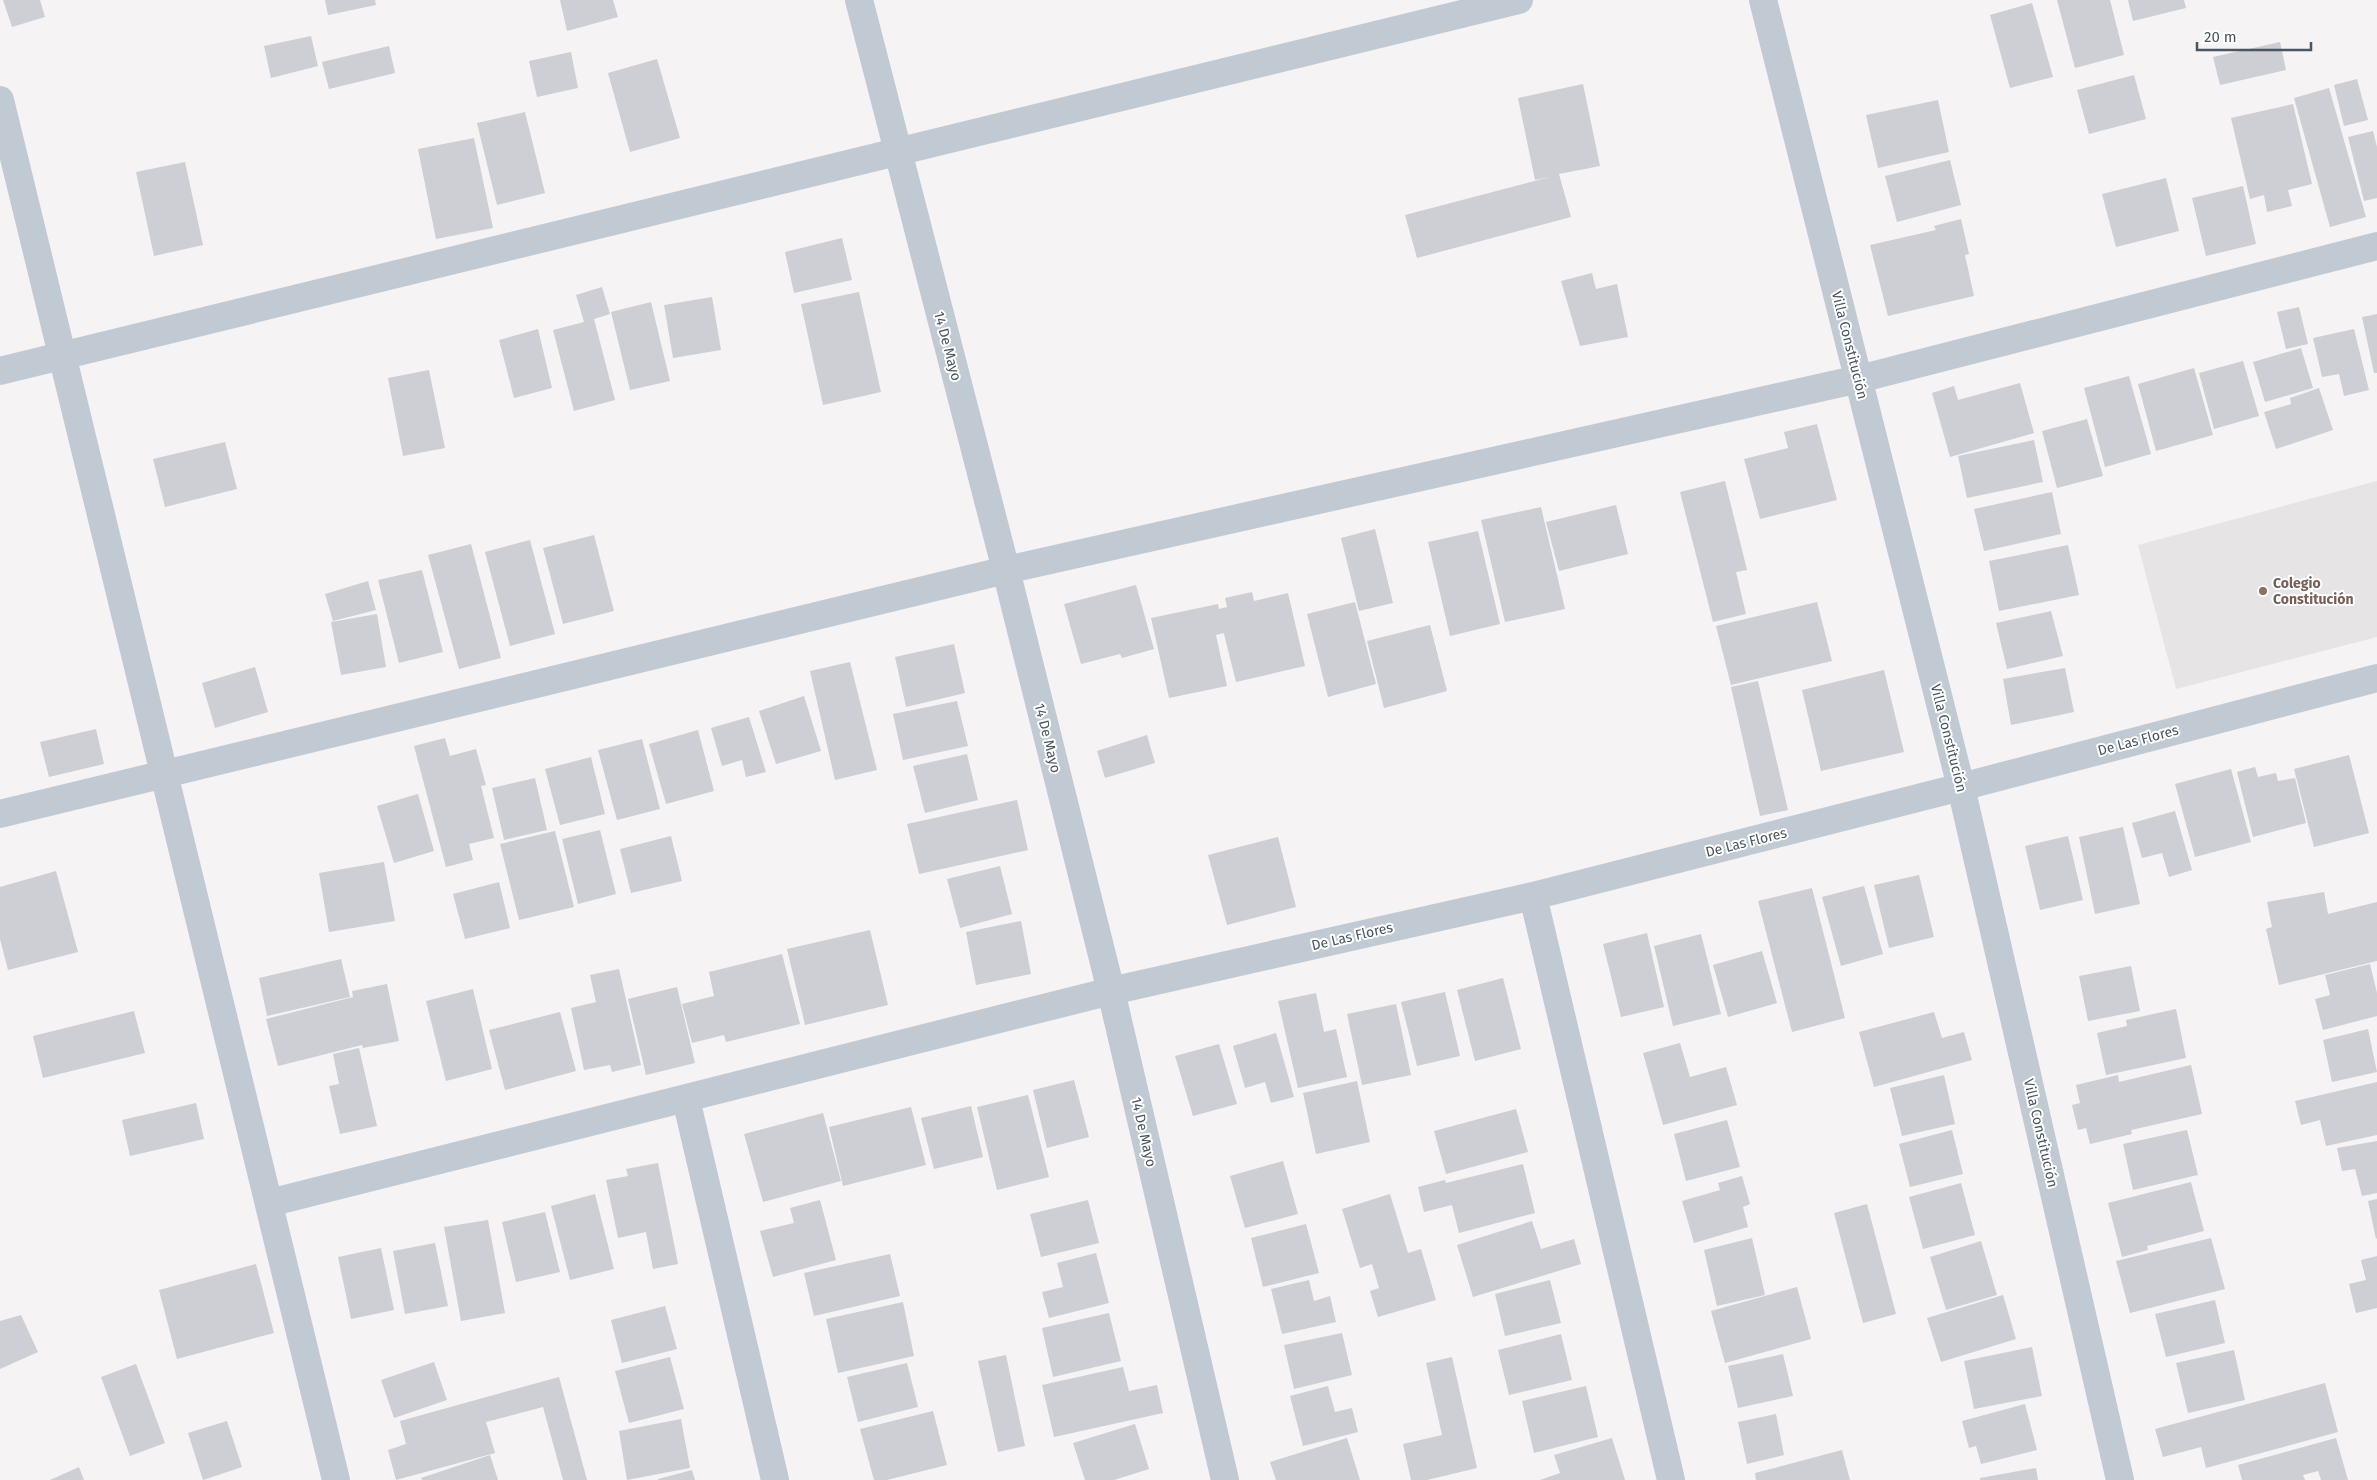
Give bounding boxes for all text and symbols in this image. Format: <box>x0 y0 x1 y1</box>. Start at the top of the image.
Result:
scale bar <box>2197 20 2311 52</box>
text: 20 m <box>2204 28 2237 46</box>
street label: Villa Constitución <box>1828 289 1871 401</box>
street label: 14 De Mayo <box>930 310 965 383</box>
place label: Colegio Constitución <box>2273 575 2353 608</box>
marker: Colegio Constitución <box>2257 585 2269 597</box>
street label: Villa Constitución <box>1927 682 1970 794</box>
street label: 14 De Mayo <box>1031 702 1064 775</box>
street label: De Las Flores <box>2096 721 2181 759</box>
street label: De Las Flores <box>1704 824 1789 861</box>
street label: De Las Flores <box>1310 919 1395 954</box>
street label: Villa Constitución <box>2020 1077 2061 1189</box>
street label: 14 De Mayo <box>1127 1096 1160 1169</box>

